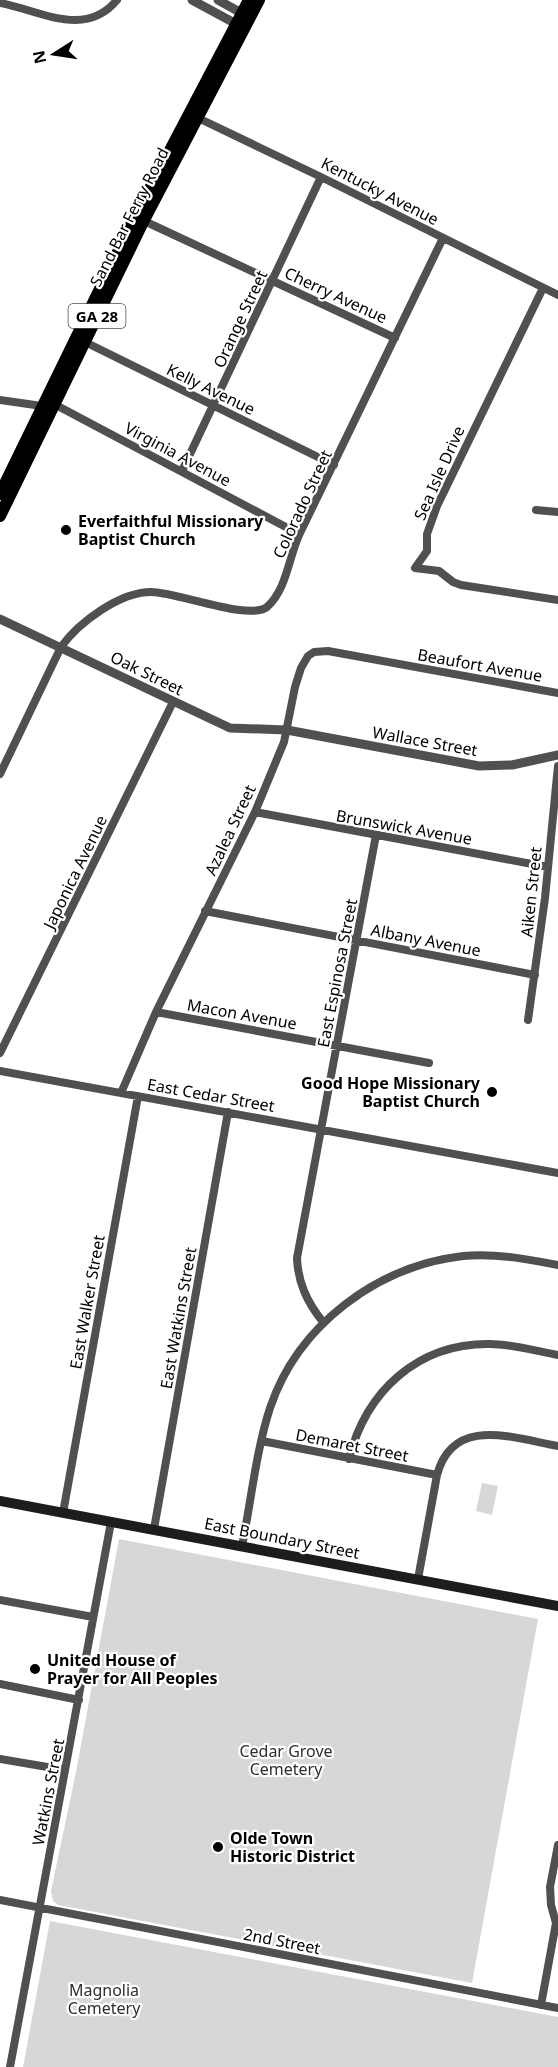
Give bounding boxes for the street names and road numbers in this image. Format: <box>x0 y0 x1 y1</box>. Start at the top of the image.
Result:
street label: Sand Bar Ferry Road <box>84 144 174 290</box>
street label: Kentucky Avenue <box>317 152 443 230</box>
street label: Cherry Avenue <box>281 262 391 328</box>
street label: Orange Street <box>208 266 272 371</box>
road number: GA 28 <box>68 304 126 328</box>
street label: Kelly Avenue <box>163 358 259 420</box>
street label: Virginia Avenue <box>121 417 235 491</box>
street label: Sea Isle Drive <box>408 422 470 524</box>
street label: Colorado Street <box>267 446 337 562</box>
street label: Beaufort Avenue <box>416 643 544 687</box>
street label: Oak Street <box>107 646 187 700</box>
street label: Wallace Street <box>371 721 479 761</box>
street label: Azalea Street <box>199 781 261 879</box>
street label: Brunswick Avenue <box>334 804 474 850</box>
street label: Japonica Avenue <box>37 812 112 934</box>
street label: Aiken Street <box>515 846 547 938</box>
street label: East Espinosa Street <box>312 897 362 1049</box>
street label: Albany Avenue <box>369 919 483 961</box>
street label: Macon Avenue <box>185 994 299 1034</box>
street label: East Cedar Street <box>146 1073 277 1117</box>
street label: East Walker Street <box>64 1233 110 1371</box>
street label: East Watkins Street <box>155 1245 201 1391</box>
street label: Demaret Street <box>294 1423 411 1467</box>
street label: East Boundary Street <box>202 1512 362 1564</box>
street label: Watkins Street <box>27 1736 69 1847</box>
street label: 2nd Street <box>242 1923 322 1959</box>

